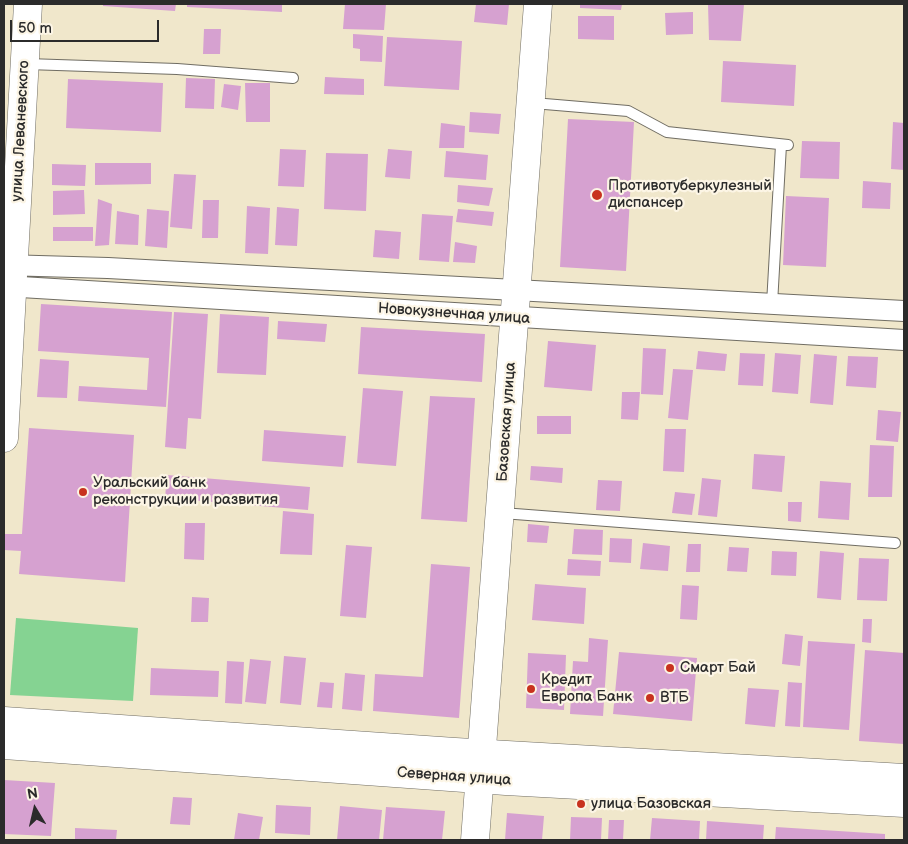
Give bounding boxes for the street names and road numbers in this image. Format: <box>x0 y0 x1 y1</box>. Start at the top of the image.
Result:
street label: улица Леваневского <box>8 60 34 202</box>
street label: Новокузнечная улица <box>377 300 531 328</box>
street label: Базовская улица <box>494 362 520 482</box>
street label: Северная улица <box>396 764 512 790</box>

